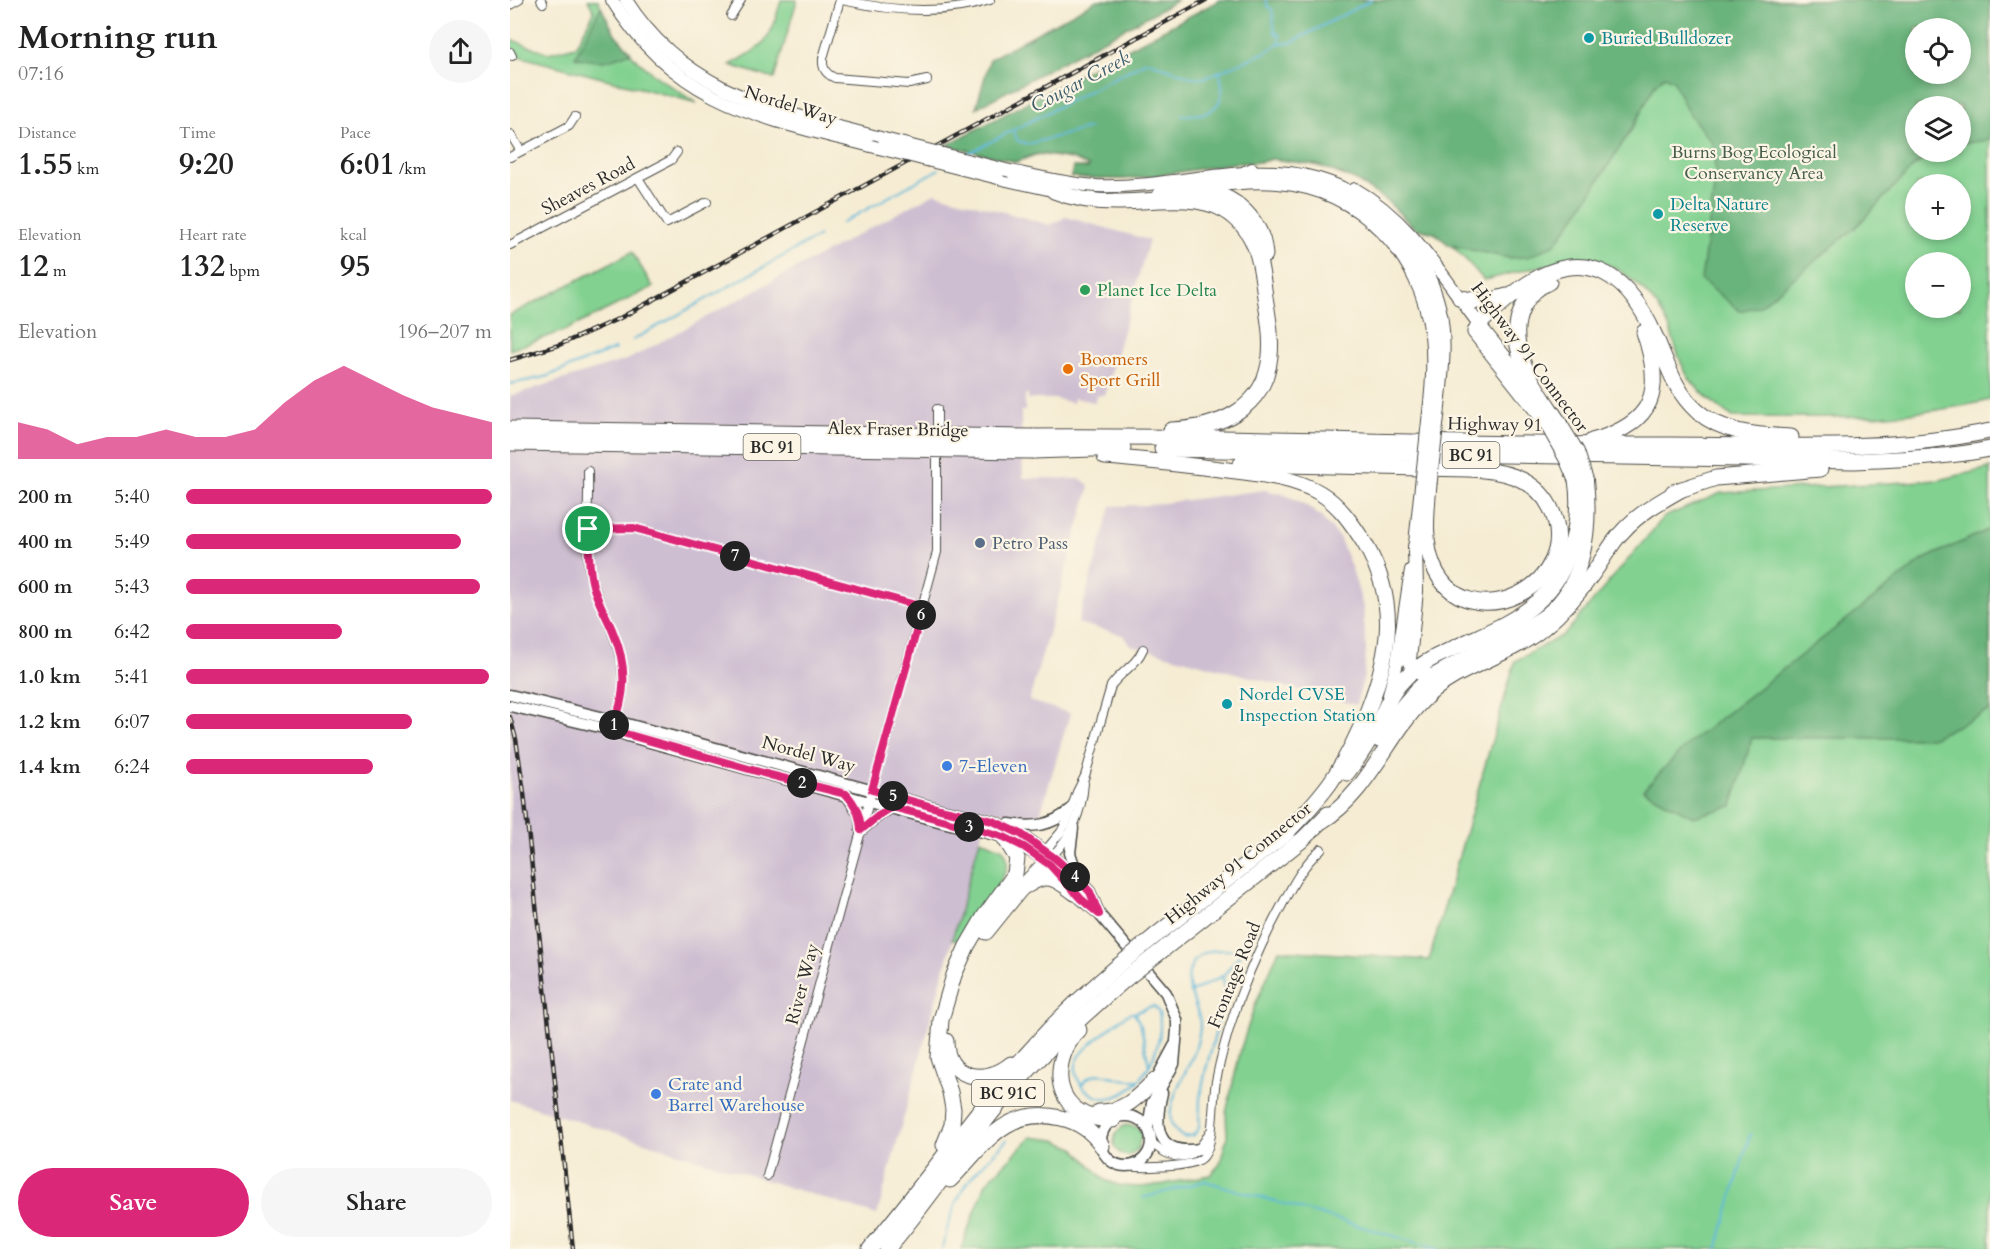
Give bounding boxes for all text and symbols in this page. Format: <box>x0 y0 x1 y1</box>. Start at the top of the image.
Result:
text: Morning run <box>18 15 218 60</box>
map controls <box>1905 18 1971 318</box>
button: locate <box>1905 18 1971 84</box>
button: share <box>429 20 492 83</box>
place label: Buried Bulldozer <box>1601 26 1731 51</box>
marker: Buried Bulldozer <box>1582 31 1596 45</box>
water label: Cougar Creek <box>1026 44 1135 119</box>
text: 07:16 <box>18 60 64 87</box>
street label: Nordel Way <box>741 79 841 132</box>
button: layers <box>1905 96 1971 162</box>
text: Distance <box>18 122 76 144</box>
text: Time <box>179 122 216 144</box>
text: Pace <box>340 122 371 144</box>
park label: Burns Bog Ecological Conservancy Area <box>1671 140 1837 186</box>
text: 1.55 <box>18 144 73 185</box>
text: 9:20 <box>179 144 234 185</box>
text: 6:01 <box>340 144 395 185</box>
street label: Sheaves Road <box>537 151 640 222</box>
text: km <box>73 158 99 180</box>
text: /km <box>395 158 426 180</box>
button: + <box>1905 174 1971 240</box>
place label: Delta Nature Reserve <box>1670 192 1769 238</box>
marker: Delta Nature Reserve <box>1651 207 1665 221</box>
text: Elevation <box>18 224 82 246</box>
text: Heart rate <box>179 224 247 246</box>
text: kcal <box>340 224 367 246</box>
text: 12 <box>18 246 49 287</box>
text: 132 <box>179 246 225 287</box>
text: 95 <box>340 246 371 287</box>
button: − <box>1905 252 1971 318</box>
text: m <box>49 260 67 282</box>
text: bpm <box>225 260 260 282</box>
place label: Planet Ice Delta <box>1097 278 1217 303</box>
street label: Highway 91 Connector <box>1467 278 1593 436</box>
marker: Planet Ice Delta <box>1078 283 1092 297</box>
text: Elevation <box>18 318 97 345</box>
text: 196–207 m <box>397 318 492 345</box>
place label: Boomers Sport Grill <box>1080 347 1161 393</box>
marker: Boomers Sport Grill <box>1061 362 1075 376</box>
street label: Highway 91 <box>1447 412 1543 436</box>
street label: Alex Fraser Bridge <box>827 416 969 443</box>
road number: BC 91 <box>744 434 800 460</box>
road number: BC 91 <box>1442 442 1500 468</box>
text: 200 m <box>18 483 73 510</box>
text: 5:40 <box>114 483 150 510</box>
pin <box>562 503 613 554</box>
icon: arrive <box>571 512 604 545</box>
text: 400 m <box>18 528 73 555</box>
text: 5:49 <box>114 528 150 555</box>
place label: Petro Pass <box>992 531 1068 556</box>
marker: Petro Pass <box>973 536 987 550</box>
pin: 7 <box>720 541 750 571</box>
text: 7 <box>731 545 739 567</box>
text: 600 m <box>18 573 73 600</box>
text: 5:43 <box>114 573 150 600</box>
pin: 6 <box>906 600 936 630</box>
text: 6 <box>917 604 925 626</box>
text: 800 m <box>18 618 73 645</box>
text: 6:42 <box>114 618 150 645</box>
text: 1.0 km <box>18 663 81 690</box>
text: 5:41 <box>114 663 150 690</box>
place label: Nordel CVSE Inspection Station <box>1239 682 1377 728</box>
marker: Nordel CVSE Inspection Station <box>1220 697 1234 711</box>
text: 1.2 km <box>18 708 81 735</box>
text: 6:07 <box>114 708 150 735</box>
pin: 1 <box>599 710 629 740</box>
text: 1 <box>610 714 618 736</box>
street label: Nordel Way <box>759 730 859 779</box>
text: 1.4 km <box>18 753 81 780</box>
text: 6:24 <box>114 753 150 780</box>
place label: 7-Eleven <box>959 754 1028 779</box>
marker: 7-Eleven <box>940 759 954 773</box>
pin: 2 <box>787 768 817 798</box>
text: 2 <box>798 772 806 794</box>
pin: 5 <box>878 781 908 811</box>
text: 5 <box>889 785 897 807</box>
street label: Highway 91 Connector <box>1160 796 1317 930</box>
pin: 3 <box>954 812 984 842</box>
text: 3 <box>965 816 973 838</box>
pin: 4 <box>1060 862 1090 892</box>
text: 4 <box>1071 866 1079 888</box>
street label: Frontage Road <box>1202 918 1267 1032</box>
street label: River Way <box>780 940 825 1028</box>
place label: Crate and Barrel Warehouse <box>668 1072 805 1118</box>
road number: BC 91C <box>972 1080 1044 1106</box>
marker: Crate and Barrel Warehouse <box>649 1087 663 1101</box>
button: Save <box>18 1168 249 1237</box>
button: Share <box>261 1168 492 1237</box>

